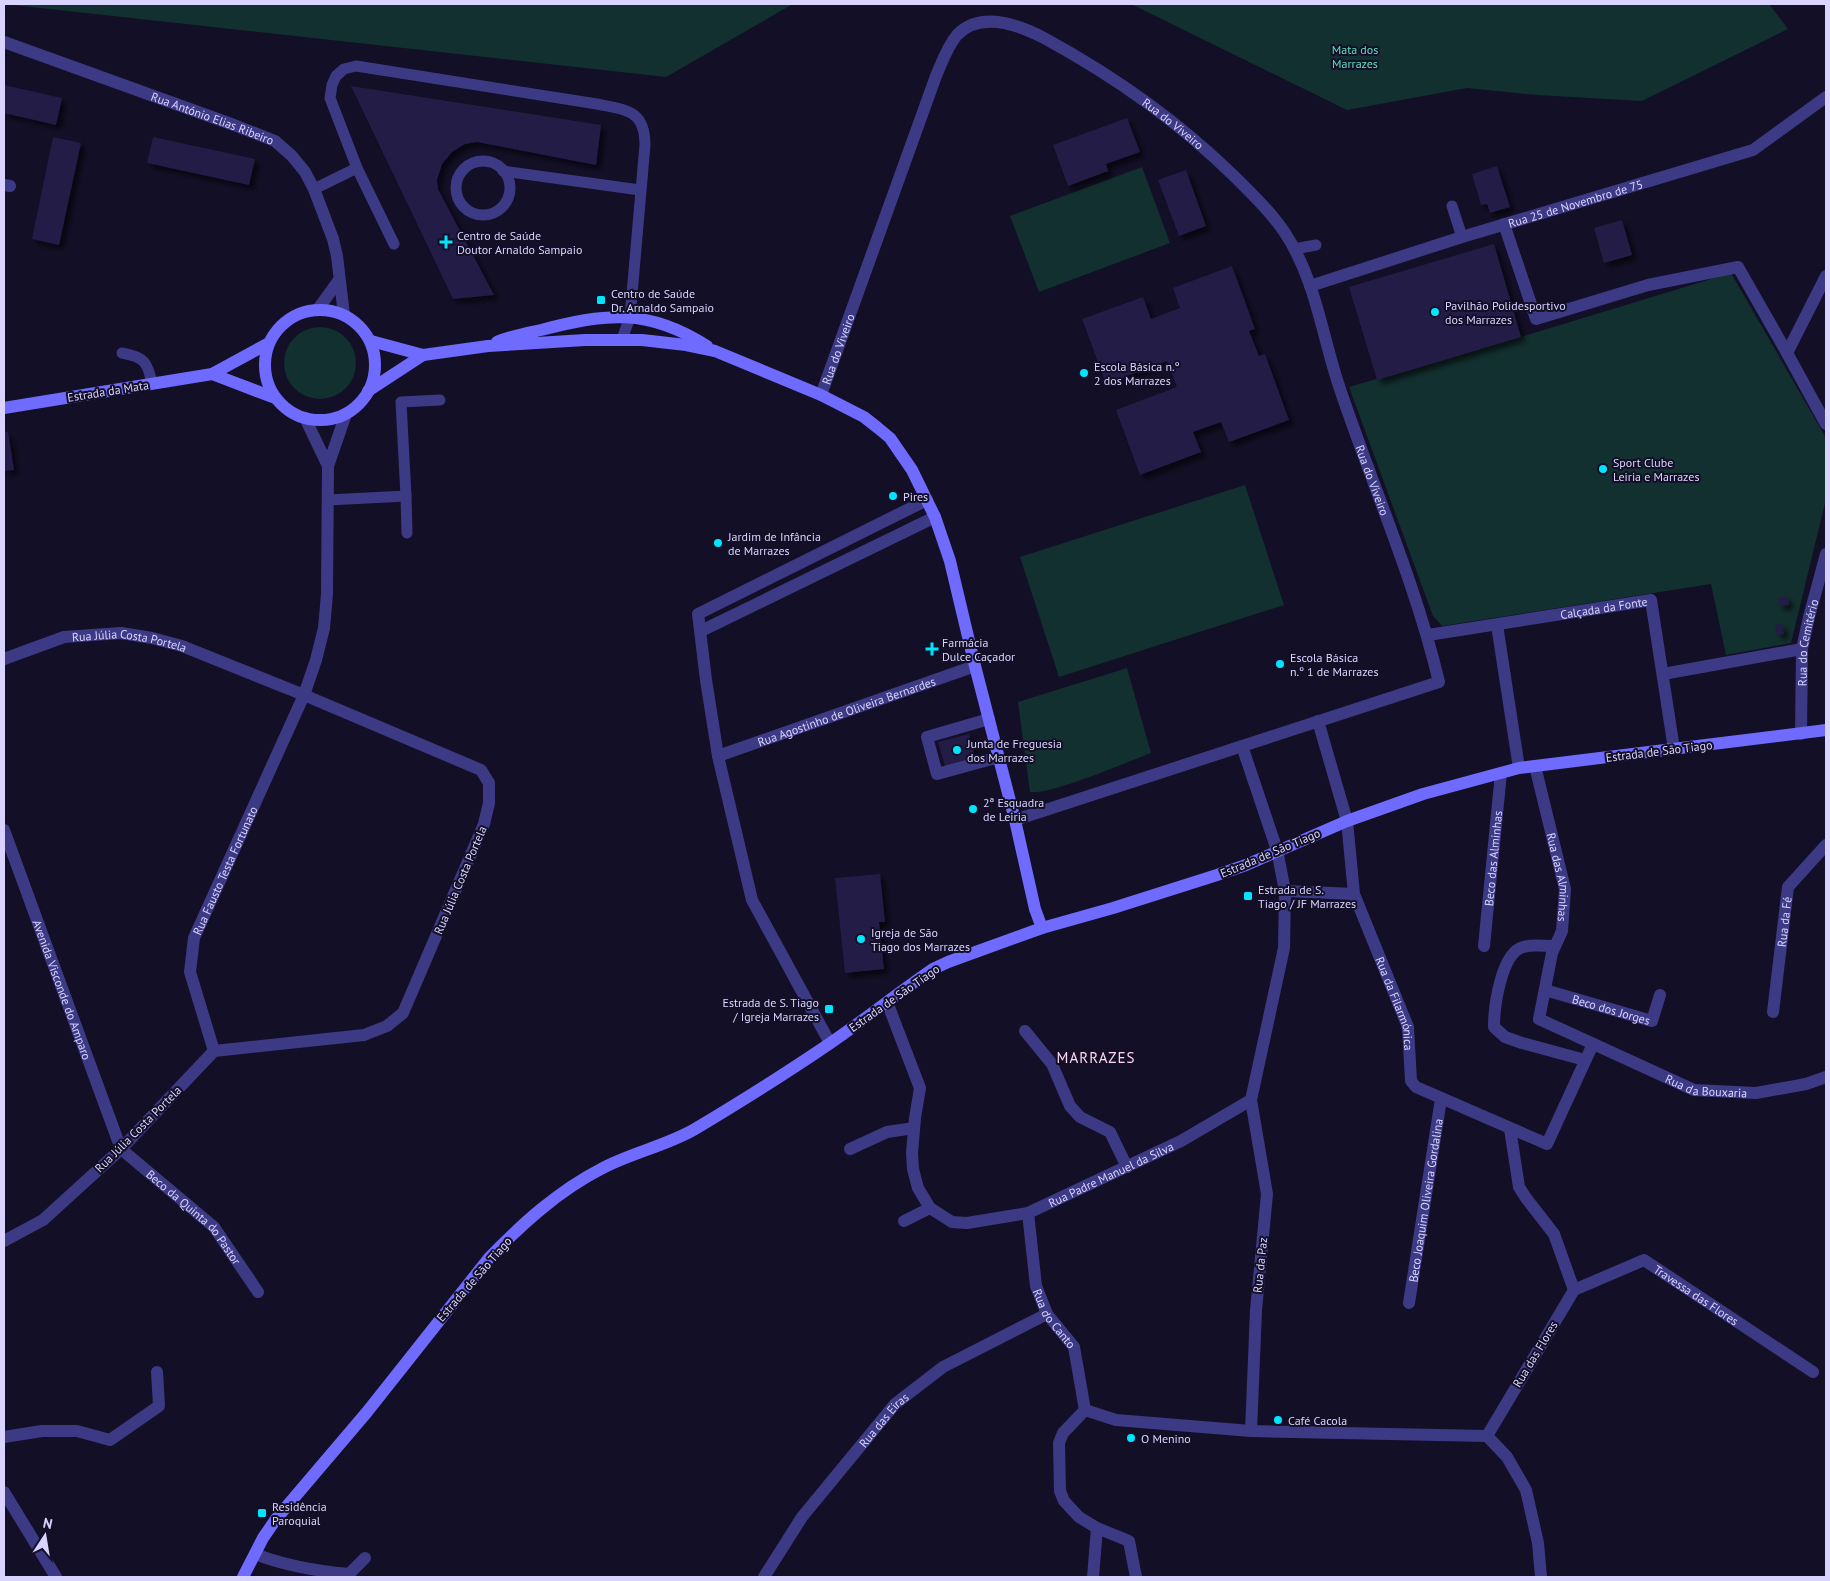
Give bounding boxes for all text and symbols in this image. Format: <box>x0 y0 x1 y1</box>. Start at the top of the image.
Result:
park label: Mata dos Marrazes <box>1332 42 1378 71</box>
street label: Rua António Elias Ribeiro <box>149 88 276 147</box>
street label: Rua do Viveiro <box>1140 94 1207 152</box>
street label: Rua 25 de Novembro de 75 <box>1506 176 1644 230</box>
place label: Centro de Saúde Doutor Arnaldo Sampaio <box>457 228 582 257</box>
marker: Centro de Saúde Doutor Arnaldo Sampaio <box>439 235 453 249</box>
place label: Centro de Saúde Dr. Arnaldo Sampaio <box>611 286 714 315</box>
marker: Centro de Saúde Dr. Arnaldo Sampaio <box>595 294 607 306</box>
place label: Pavilhão Polidesportivo dos Marrazes <box>1445 298 1566 327</box>
marker: Pavilhão Polidesportivo dos Marrazes <box>1429 306 1441 318</box>
street label: Rua do Viveiro <box>818 312 857 386</box>
place label: Escola Básica n.º 2 dos Marrazes <box>1094 359 1180 388</box>
marker: Escola Básica n.º 2 dos Marrazes <box>1078 367 1090 379</box>
street label: Estrada da Mata <box>66 377 150 405</box>
street label: Rua do Viveiro <box>1353 443 1393 517</box>
place label: Sport Clube Leiria e Marrazes <box>1613 455 1699 484</box>
marker: Sport Clube Leiria e Marrazes <box>1597 463 1609 475</box>
place label: Pires <box>903 489 928 504</box>
marker: Pires <box>887 490 899 502</box>
place label: Jardim de Infância de Marrazes <box>727 529 821 558</box>
marker: Jardim de Infância de Marrazes <box>712 537 724 549</box>
street label: Calçada da Fonte <box>1559 593 1649 622</box>
street label: Rua do Cemitério <box>1794 597 1821 686</box>
street label: Rua Júlia Costa Portela <box>71 625 189 655</box>
place label: Farmácia Dulce Caçador <box>942 635 1015 664</box>
marker: Farmácia Dulce Caçador <box>926 643 938 655</box>
place label: Escola Básica n.º 1 de Marrazes <box>1290 650 1379 679</box>
marker: Escola Básica n.º 1 de Marrazes <box>1274 658 1286 670</box>
street label: Rua Agostinho de Oliveira Bernardes <box>755 673 937 749</box>
place label: Junta de Freguesia dos Marrazes <box>966 736 1062 765</box>
street label: Estrada de São Tiago <box>1605 737 1713 765</box>
marker: Junta de Freguesia dos Marrazes <box>951 744 963 756</box>
place label: 2ª Esquadra de Leiria <box>983 795 1044 824</box>
marker: 2ª Esquadra de Leiria <box>967 803 979 815</box>
street label: Rua Fausto Testa Fortunato <box>189 804 260 937</box>
street label: Beco das Alminhas <box>1480 810 1505 907</box>
street label: Rua Júlia Costa Portela <box>430 824 490 936</box>
street label: Estrada de São Tiago <box>1218 825 1322 881</box>
street label: Rua das Alminhas <box>1544 831 1573 922</box>
place label: Estrada de S. Tiago / JF Marrazes <box>1258 882 1356 911</box>
marker: Estrada de S. Tiago / JF Marrazes <box>1242 890 1254 902</box>
street label: Rua da Fé <box>1773 896 1794 948</box>
street label: Avenida Visconde do Amparo <box>30 918 95 1062</box>
place label: Igreja de São Tiago dos Marrazes <box>871 925 970 954</box>
marker: Igreja de São Tiago dos Marrazes <box>855 933 867 945</box>
street label: Rua da Filarmónica <box>1373 954 1417 1051</box>
street label: Estrada de São Tiago <box>846 961 942 1035</box>
street label: Beco dos Jorges <box>1570 991 1652 1028</box>
place label: Estrada de S. Tiago / Igreja Marrazes <box>723 995 819 1024</box>
marker: Estrada de S. Tiago / Igreja Marrazes <box>823 1003 835 1015</box>
district label: MARRAZES <box>1057 1048 1135 1067</box>
street label: Rua da Bouxaria <box>1663 1070 1748 1100</box>
street label: Rua Júlia Costa Portela <box>92 1083 184 1175</box>
street label: Beco Joaquim Oliveira Gordalina <box>1405 1117 1445 1283</box>
street label: Rua Padre Manuel da Silva <box>1046 1138 1176 1210</box>
street label: Beco da Quinta do Pastor <box>144 1166 245 1267</box>
street label: Estrada de São Tiago <box>433 1234 515 1324</box>
street label: Rua da Paz <box>1250 1236 1270 1294</box>
street label: Travessa das Flores <box>1651 1261 1742 1328</box>
street label: Rua do Canto <box>1030 1286 1079 1351</box>
street label: Rua das Flores <box>1509 1318 1561 1390</box>
street label: Rua das Eiras <box>855 1389 911 1450</box>
place label: Café Cacola <box>1288 1413 1347 1428</box>
marker: Café Cacola <box>1272 1414 1284 1426</box>
place label: O Menino <box>1141 1431 1191 1446</box>
marker: O Menino <box>1125 1432 1137 1444</box>
place label: Residência Paroquial <box>272 1499 327 1528</box>
marker: Residência Paroquial <box>256 1507 268 1519</box>
north arrow <box>20 1511 70 1561</box>
text: N <box>41 1514 54 1533</box>

